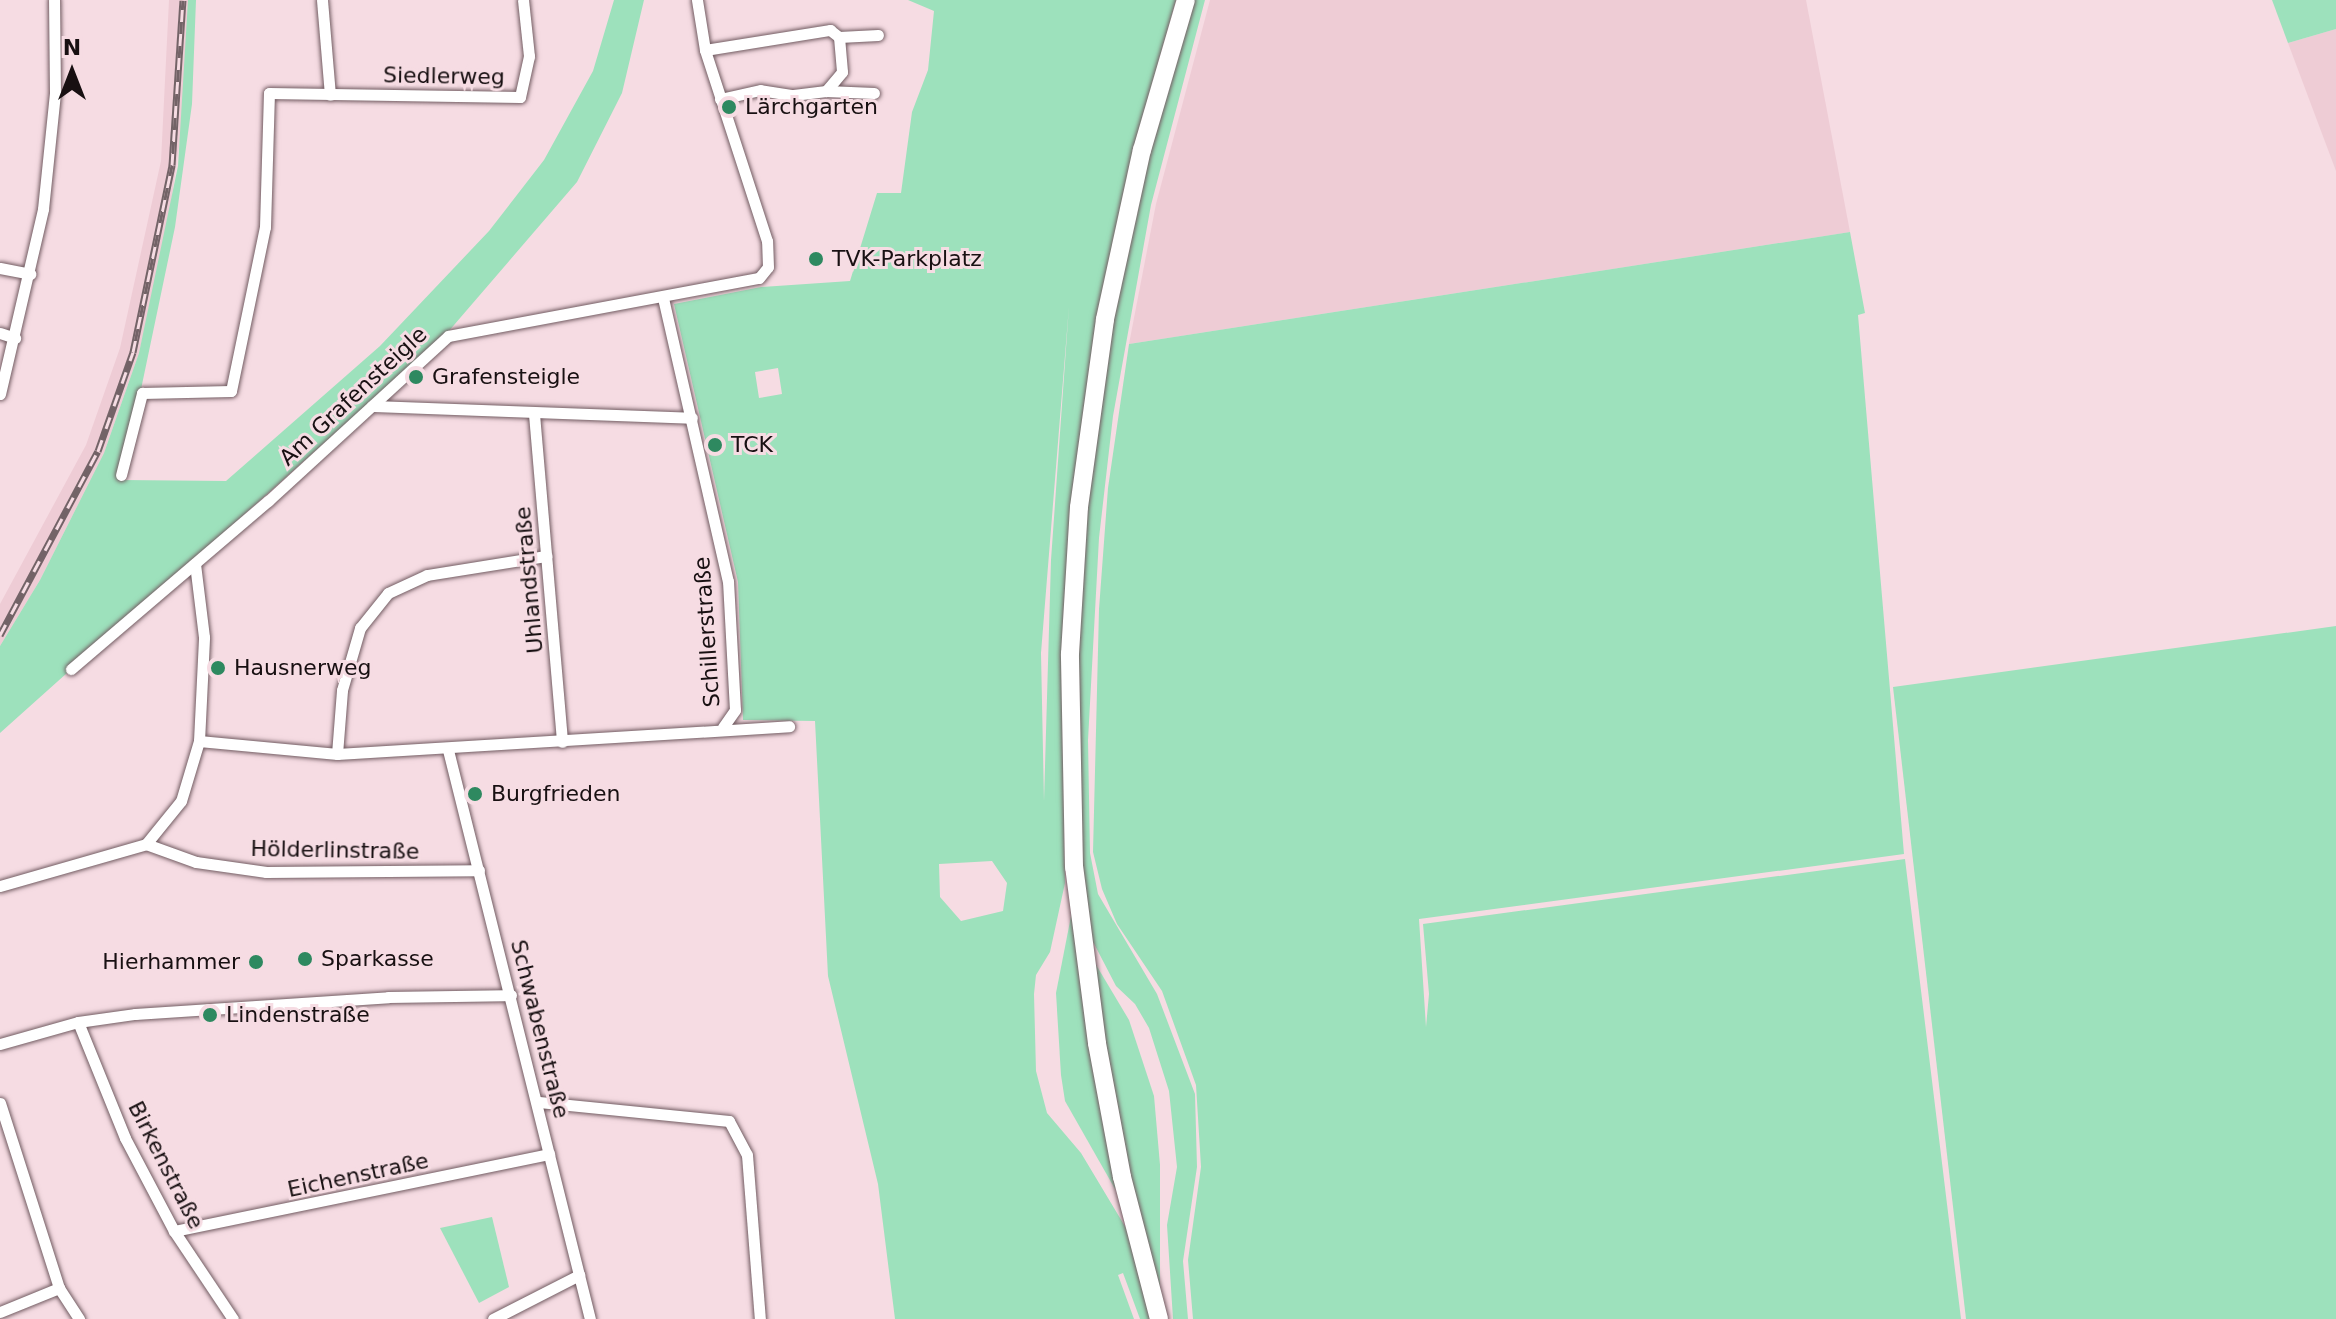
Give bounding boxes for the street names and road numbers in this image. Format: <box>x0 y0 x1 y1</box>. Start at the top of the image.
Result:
street label: Siedlerweg <box>383 62 505 90</box>
street label: Am Grafensteigle <box>274 321 432 471</box>
street label: Uhlandstraße <box>509 505 549 655</box>
street label: Schillerstraße <box>689 556 725 708</box>
street label: Hölderlinstraße <box>250 835 420 865</box>
street label: Schwabenstraße <box>505 937 575 1121</box>
street label: Birkenstraße <box>123 1097 209 1233</box>
street label: Eichenstraße <box>285 1147 431 1203</box>

